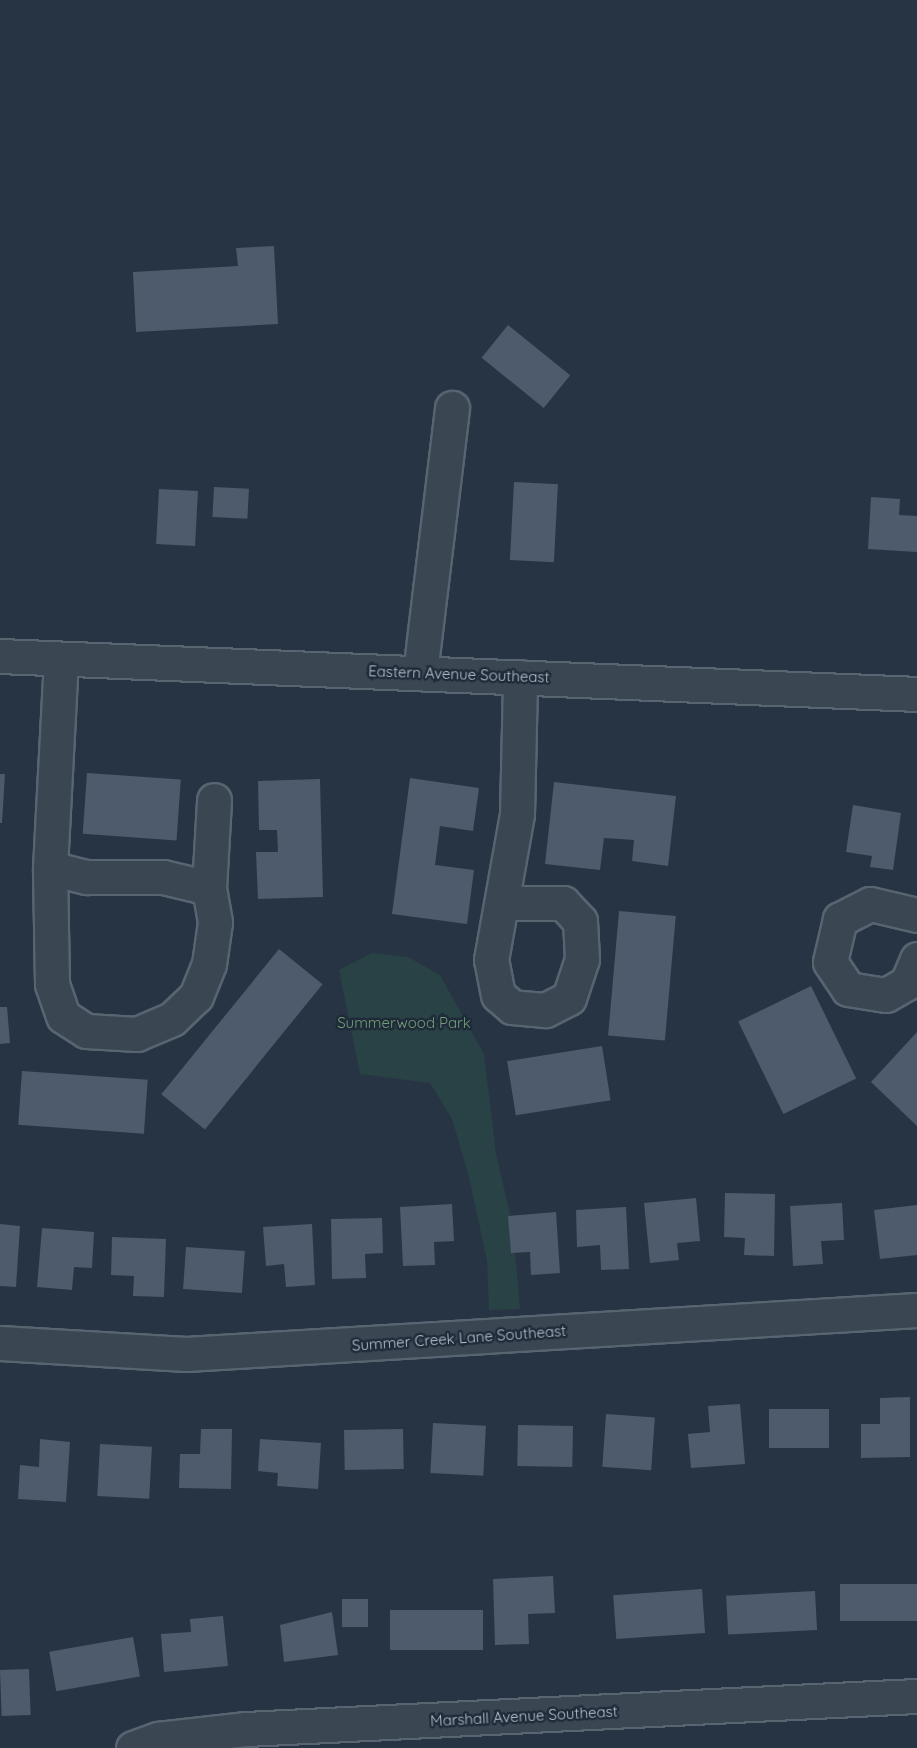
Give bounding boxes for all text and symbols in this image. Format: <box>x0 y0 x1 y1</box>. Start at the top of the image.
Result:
street label: Eastern Avenue Southeast <box>368 662 550 686</box>
park label: Summerwood Park <box>337 1014 471 1032</box>
street label: Summer Creek Lane Southeast <box>351 1322 567 1354</box>
street label: Marshall Avenue Southeast <box>430 1702 618 1730</box>

